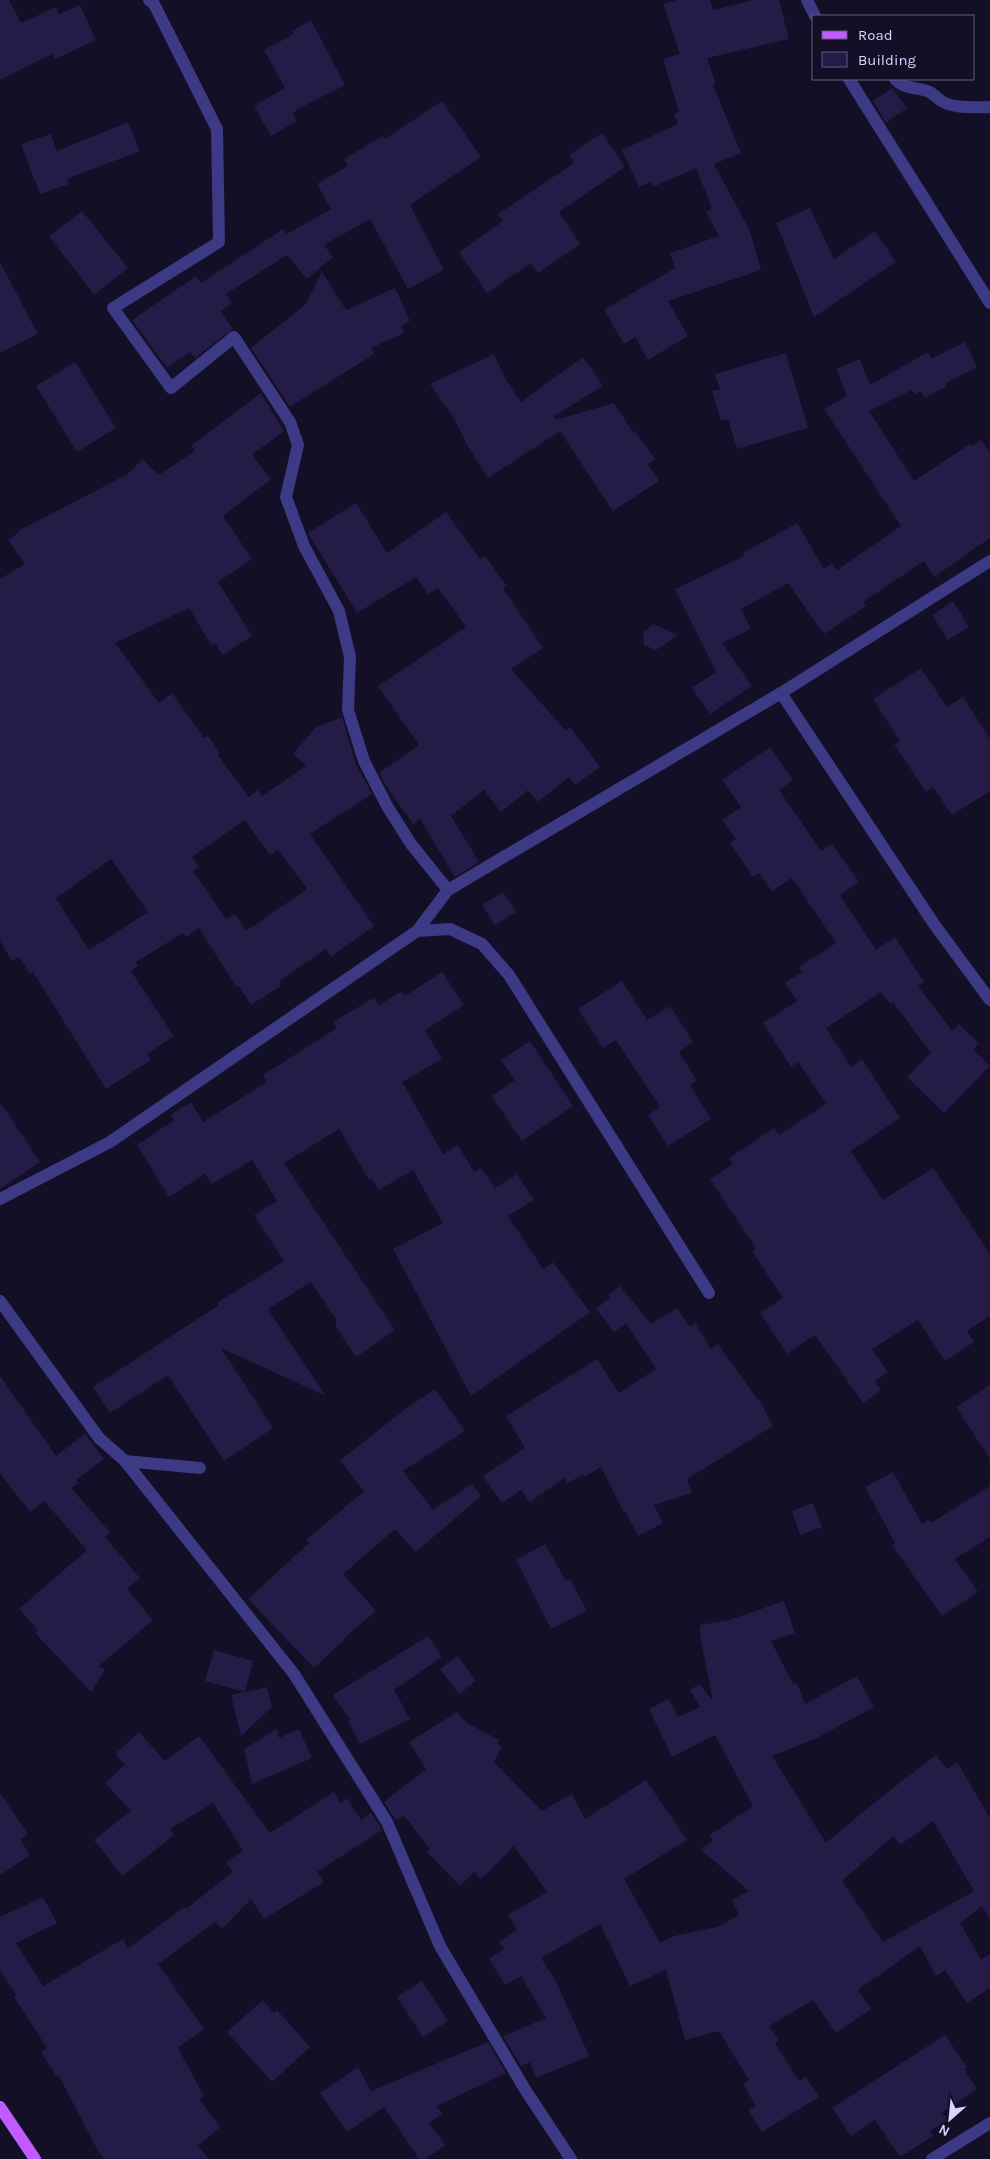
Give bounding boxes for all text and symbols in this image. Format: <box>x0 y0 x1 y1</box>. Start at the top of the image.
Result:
legend <box>812 15 975 80</box>
text: Road <box>858 26 893 44</box>
text: Building <box>858 51 916 69</box>
north arrow <box>925 2094 975 2144</box>
text: N <box>936 2120 953 2140</box>

